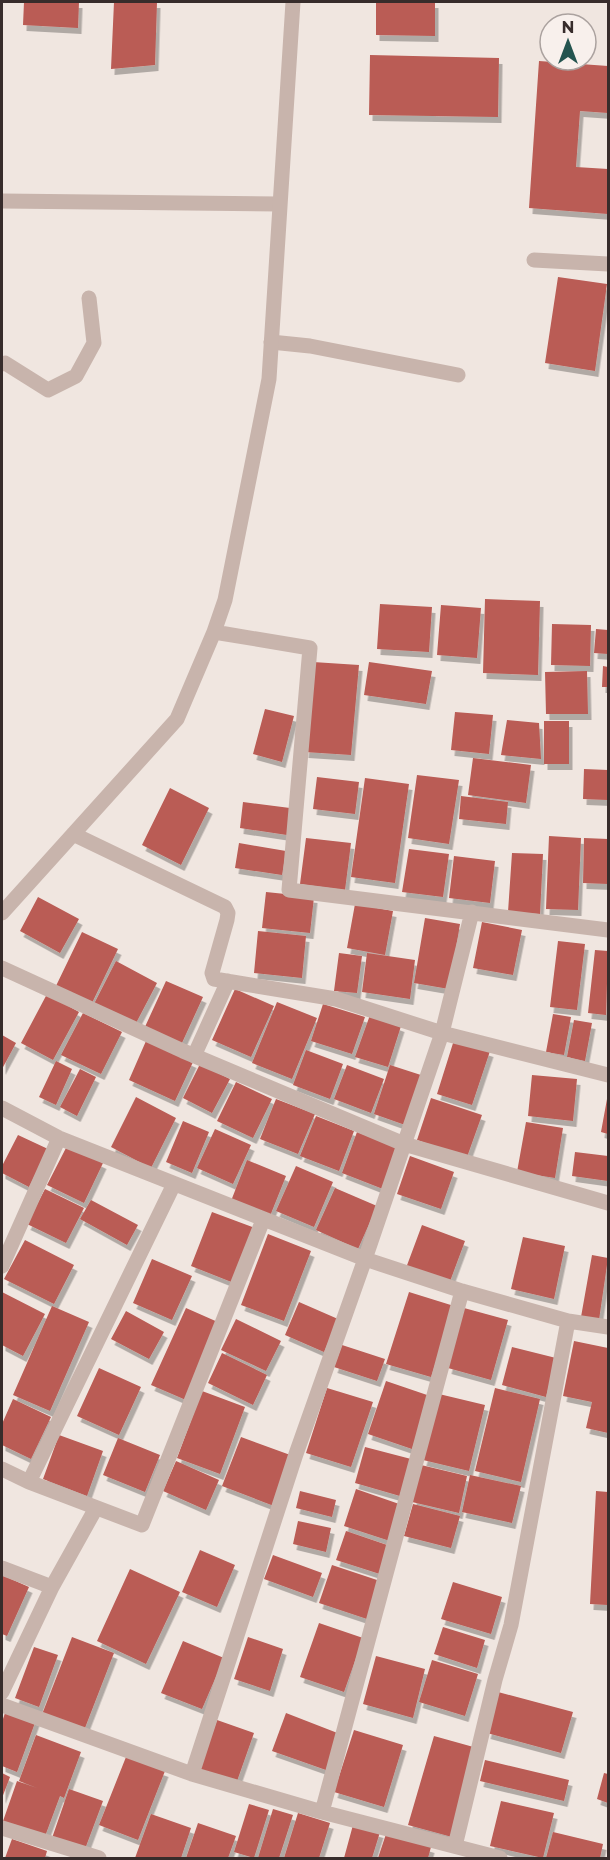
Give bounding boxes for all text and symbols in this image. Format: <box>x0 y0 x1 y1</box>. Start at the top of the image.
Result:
north arrow <box>538 12 598 72</box>
text: N <box>562 18 574 37</box>

